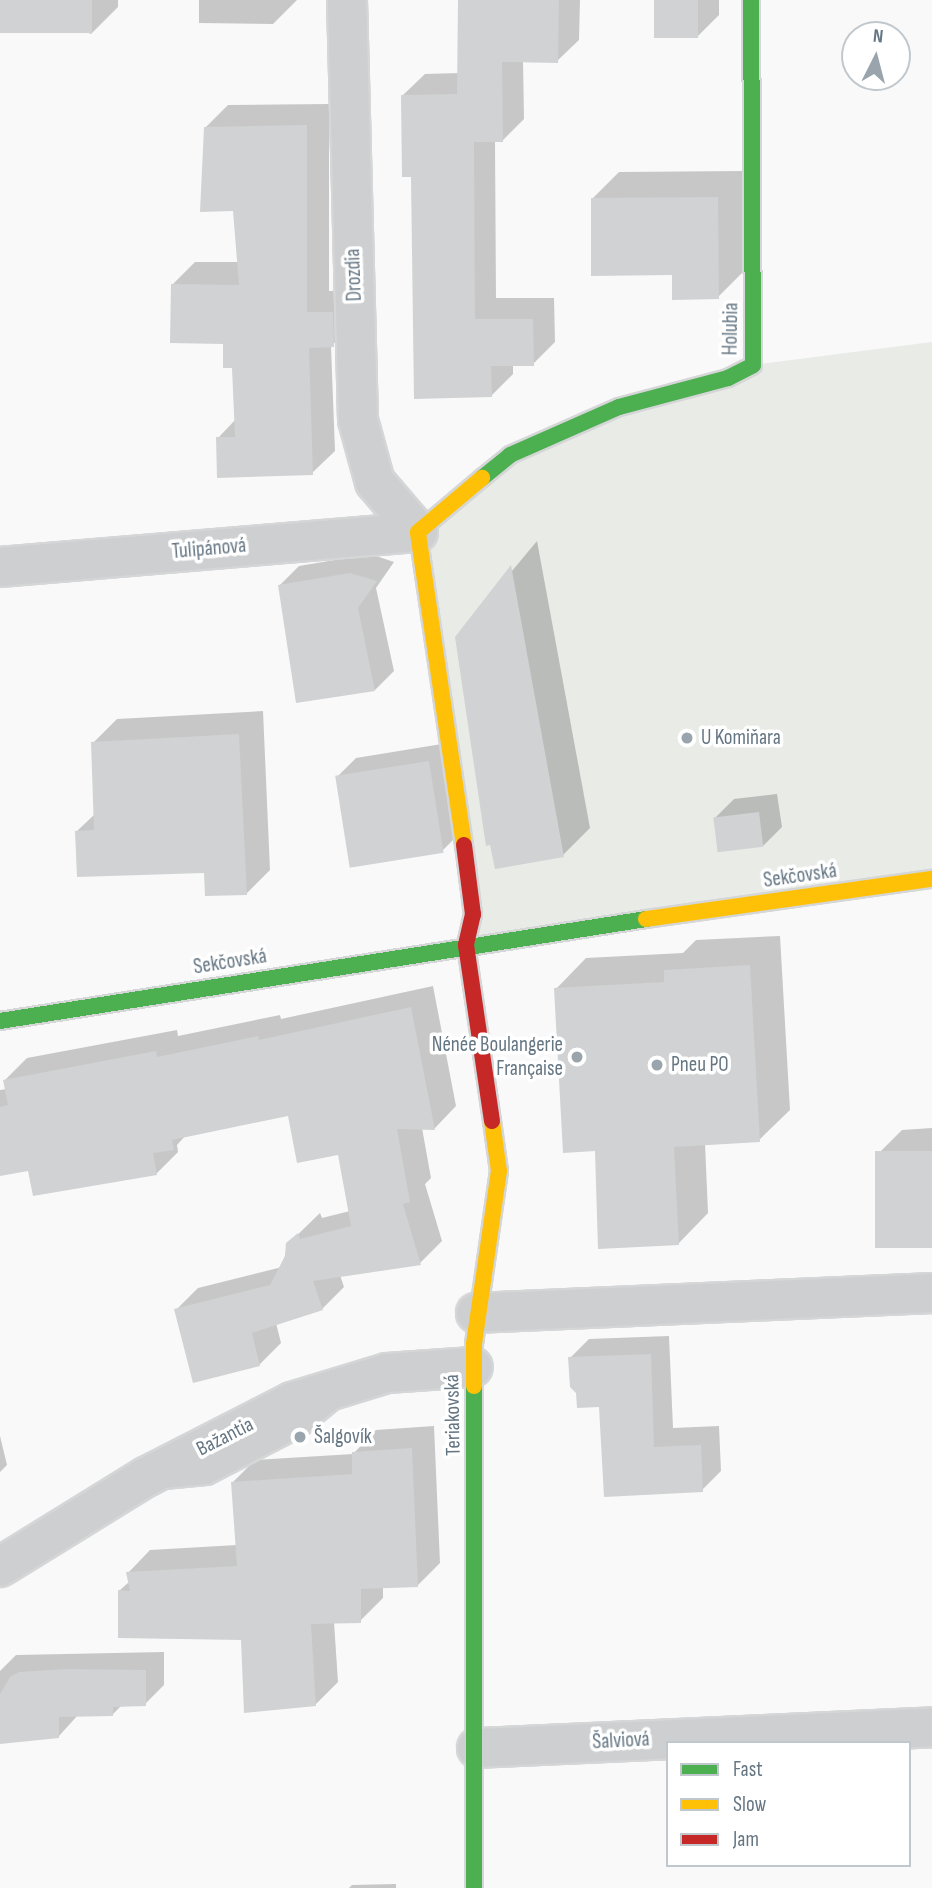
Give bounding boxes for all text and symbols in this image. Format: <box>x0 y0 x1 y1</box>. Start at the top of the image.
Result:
north arrow <box>841 21 911 91</box>
text: N <box>872 25 884 49</box>
street label: Drozdia <box>340 248 368 302</box>
street label: Holubia <box>718 302 744 356</box>
street label: Tulipánová <box>171 533 247 565</box>
place label: U Komiňara <box>701 725 781 751</box>
marker: U Komiňara <box>679 730 695 746</box>
street label: Sekčovská <box>762 858 838 894</box>
street label: Sekčovská <box>192 944 268 980</box>
place label: Nénée Boulangerie Française <box>432 1032 563 1082</box>
marker: Nénée Boulangerie Française <box>569 1049 585 1065</box>
place label: Pneu PO <box>671 1052 729 1078</box>
marker: Pneu PO <box>649 1057 665 1073</box>
street label: Teriakovská <box>440 1374 466 1456</box>
street label: Bažantia <box>192 1412 258 1462</box>
place label: Šalgovík <box>314 1424 372 1450</box>
marker: Šalgovík <box>292 1429 308 1445</box>
street label: Šalviová <box>592 1727 650 1755</box>
legend <box>666 1741 911 1867</box>
text: Fast <box>733 1757 763 1782</box>
text: Slow <box>733 1792 766 1817</box>
text: Jam <box>733 1827 759 1852</box>

